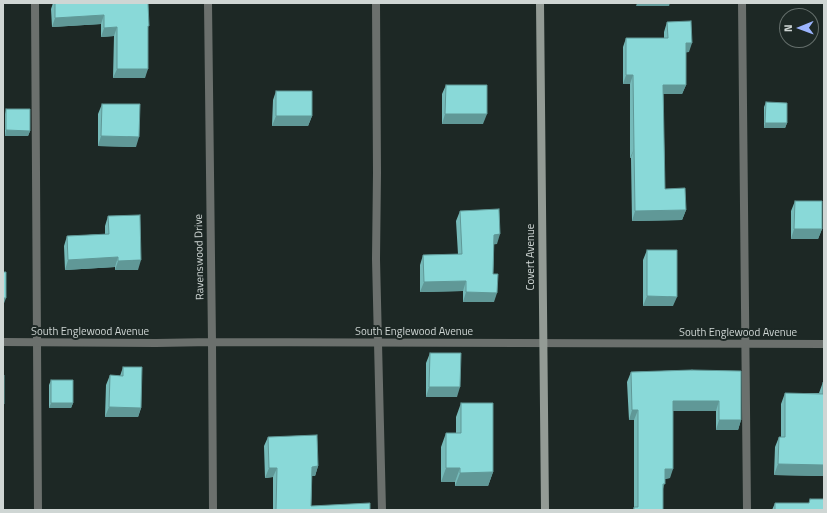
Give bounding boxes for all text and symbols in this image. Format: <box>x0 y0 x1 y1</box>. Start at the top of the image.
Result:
north arrow <box>779 8 819 48</box>
text: N <box>780 24 796 32</box>
street label: Ravenswood Drive <box>193 214 207 300</box>
street label: Covert Avenue <box>524 224 538 290</box>
street label: South Englewood Avenue <box>31 325 149 339</box>
street label: South Englewood Avenue <box>355 325 473 339</box>
street label: South Englewood Avenue <box>679 326 797 340</box>

